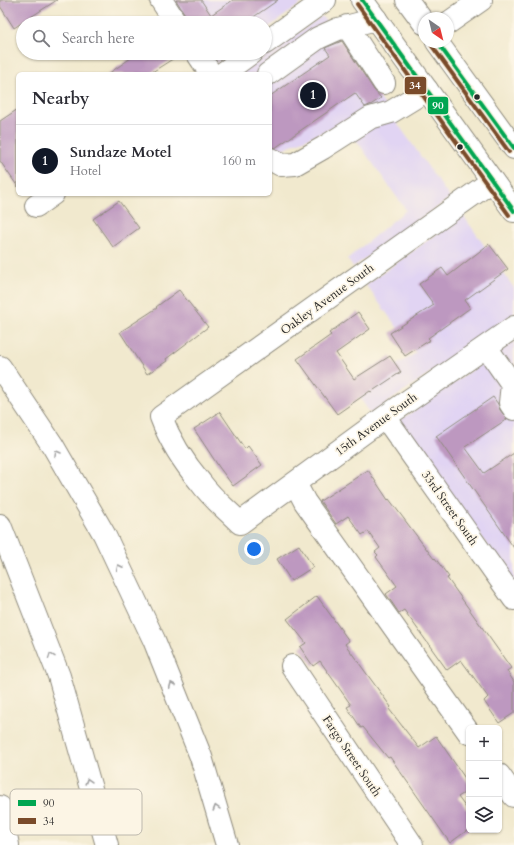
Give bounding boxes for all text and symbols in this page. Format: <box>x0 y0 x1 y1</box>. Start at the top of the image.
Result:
north arrow <box>418 12 454 48</box>
search box <box>16 16 272 60</box>
icon: search <box>30 27 52 49</box>
text: Search here <box>62 28 135 48</box>
line badge: 34 <box>404 76 427 95</box>
text: 34 <box>409 78 421 93</box>
pin: 1 <box>300 80 326 110</box>
text: Nearby <box>32 87 89 110</box>
unlabelled marker <box>472 92 482 102</box>
line badge: 90 <box>427 96 449 115</box>
text: 90 <box>432 98 444 113</box>
text: Sundaze Motel <box>70 142 172 162</box>
unlabelled marker <box>455 142 465 152</box>
text: 1 <box>42 152 48 170</box>
text: 160 m <box>222 152 256 170</box>
text: Hotel <box>70 162 101 180</box>
street label: Oakley Avenue South <box>277 259 377 338</box>
street label: 15th Avenue South <box>332 389 420 459</box>
one-way arrow <box>54 450 61 457</box>
street label: 33rd Street South <box>418 467 482 549</box>
your location <box>244 539 264 559</box>
one-way arrow <box>116 563 124 571</box>
one-way arrow <box>48 653 56 660</box>
one-way arrow <box>169 682 177 689</box>
street label: Fargo Street South <box>319 712 385 800</box>
map controls <box>466 725 502 833</box>
button: + <box>466 725 502 761</box>
button: − <box>466 761 502 797</box>
one-way arrow <box>84 777 93 784</box>
legend <box>10 789 142 835</box>
text: 90 <box>43 796 55 811</box>
button: layers <box>466 797 502 833</box>
one-way arrow <box>212 804 221 811</box>
text: 34 <box>43 814 55 829</box>

